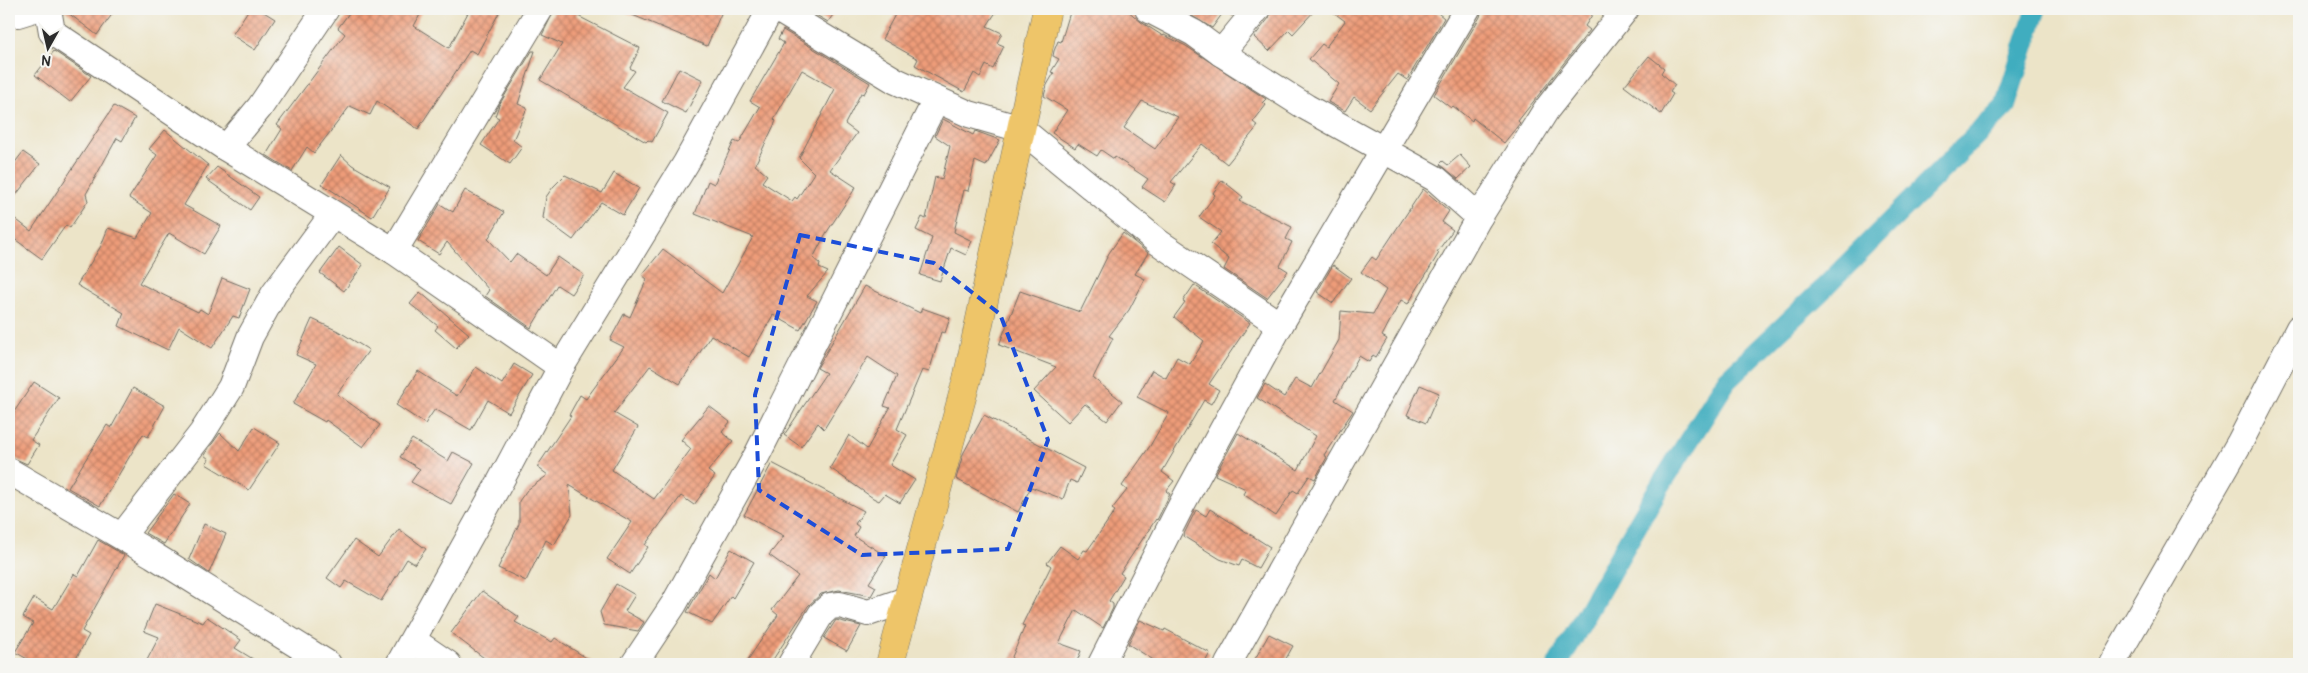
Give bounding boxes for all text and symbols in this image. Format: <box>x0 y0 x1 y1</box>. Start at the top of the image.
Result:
north arrow <box>22 22 72 72</box>
text: N <box>40 51 52 69</box>

